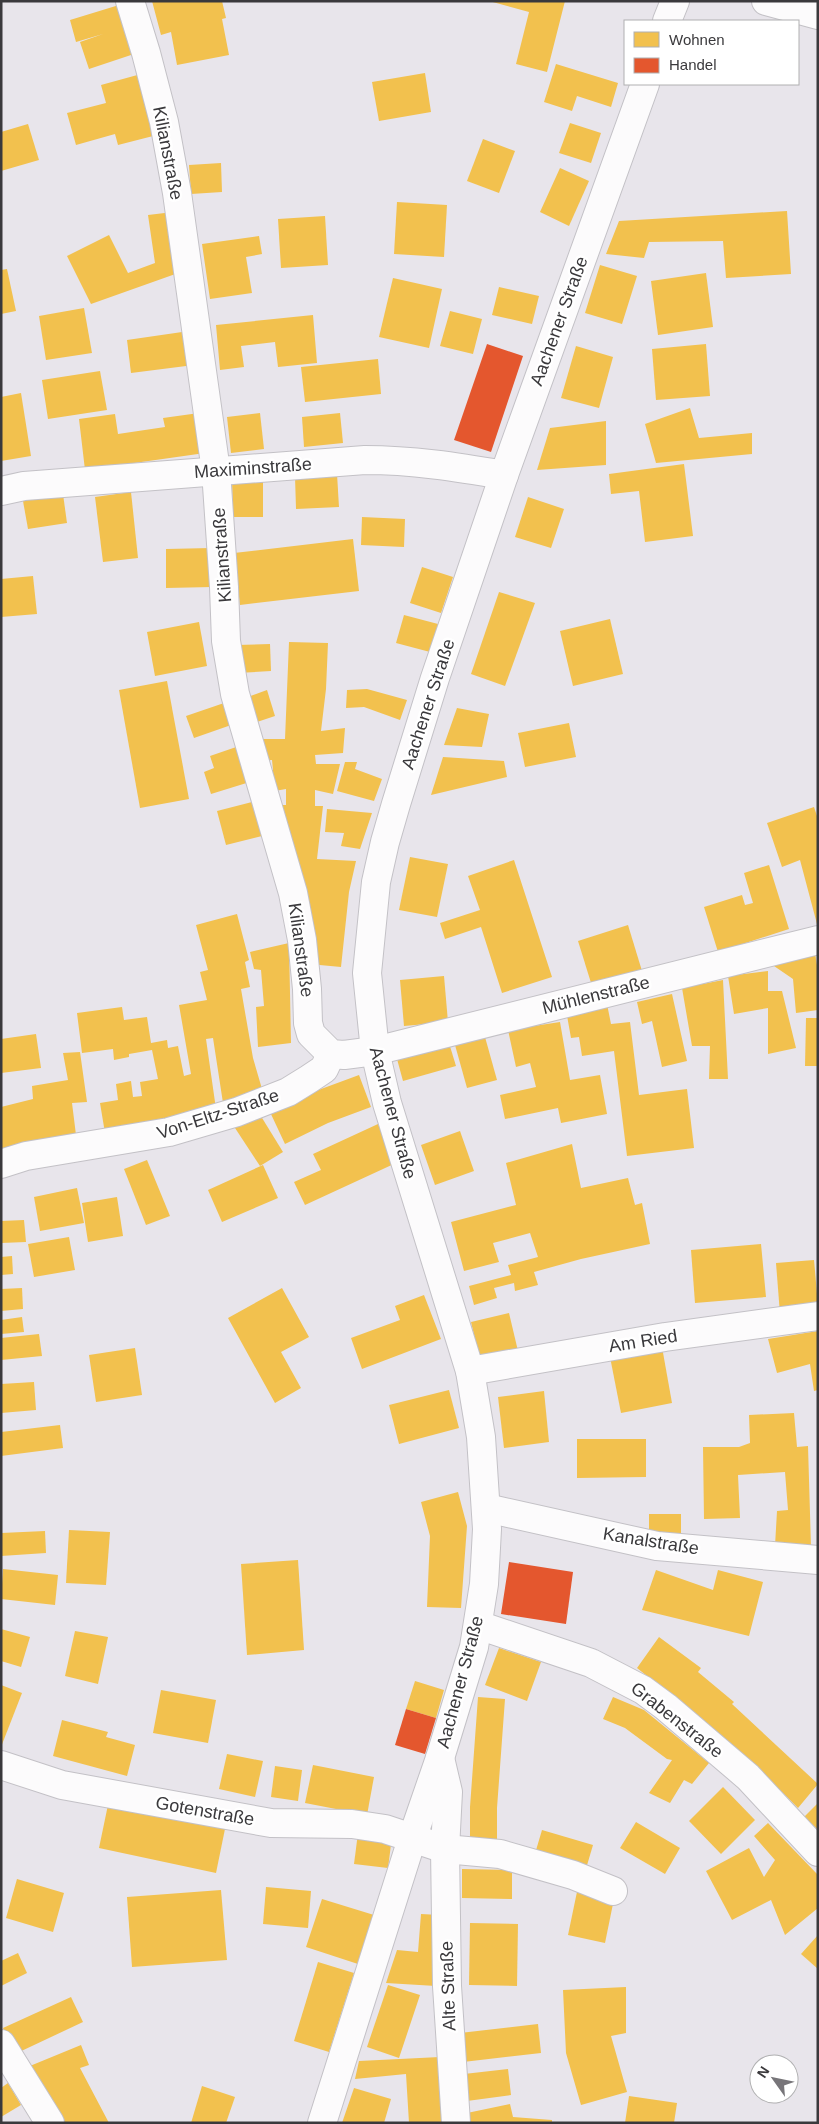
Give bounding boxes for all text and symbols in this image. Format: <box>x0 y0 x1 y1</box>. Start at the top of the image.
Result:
legend <box>624 20 799 85</box>
text: Wohnen <box>669 31 725 48</box>
text: Handel <box>669 56 717 73</box>
street label: Kilianstraße <box>149 104 187 202</box>
street label: Aachener Straße <box>526 254 592 388</box>
street label: Maximinstraße <box>193 454 313 482</box>
street label: Kilianstraße <box>209 507 235 603</box>
street label: Aachener Straße <box>397 636 459 772</box>
street label: Kilianstraße <box>284 902 318 998</box>
street label: Mühlenstraße <box>540 972 652 1018</box>
street label: Aachener Straße <box>366 1045 420 1181</box>
street label: Von-Eltz-Straße <box>154 1085 282 1143</box>
street label: Am Ried <box>607 1326 679 1356</box>
street label: Kanalstraße <box>602 1524 700 1558</box>
street label: Aachener Straße <box>433 1614 487 1750</box>
street label: Grabenstraße <box>627 1678 727 1762</box>
street label: Gotenstraße <box>154 1792 256 1830</box>
street label: Alte Straße <box>436 1941 460 2031</box>
north arrow <box>749 2054 799 2104</box>
text: N <box>754 2063 773 2081</box>

